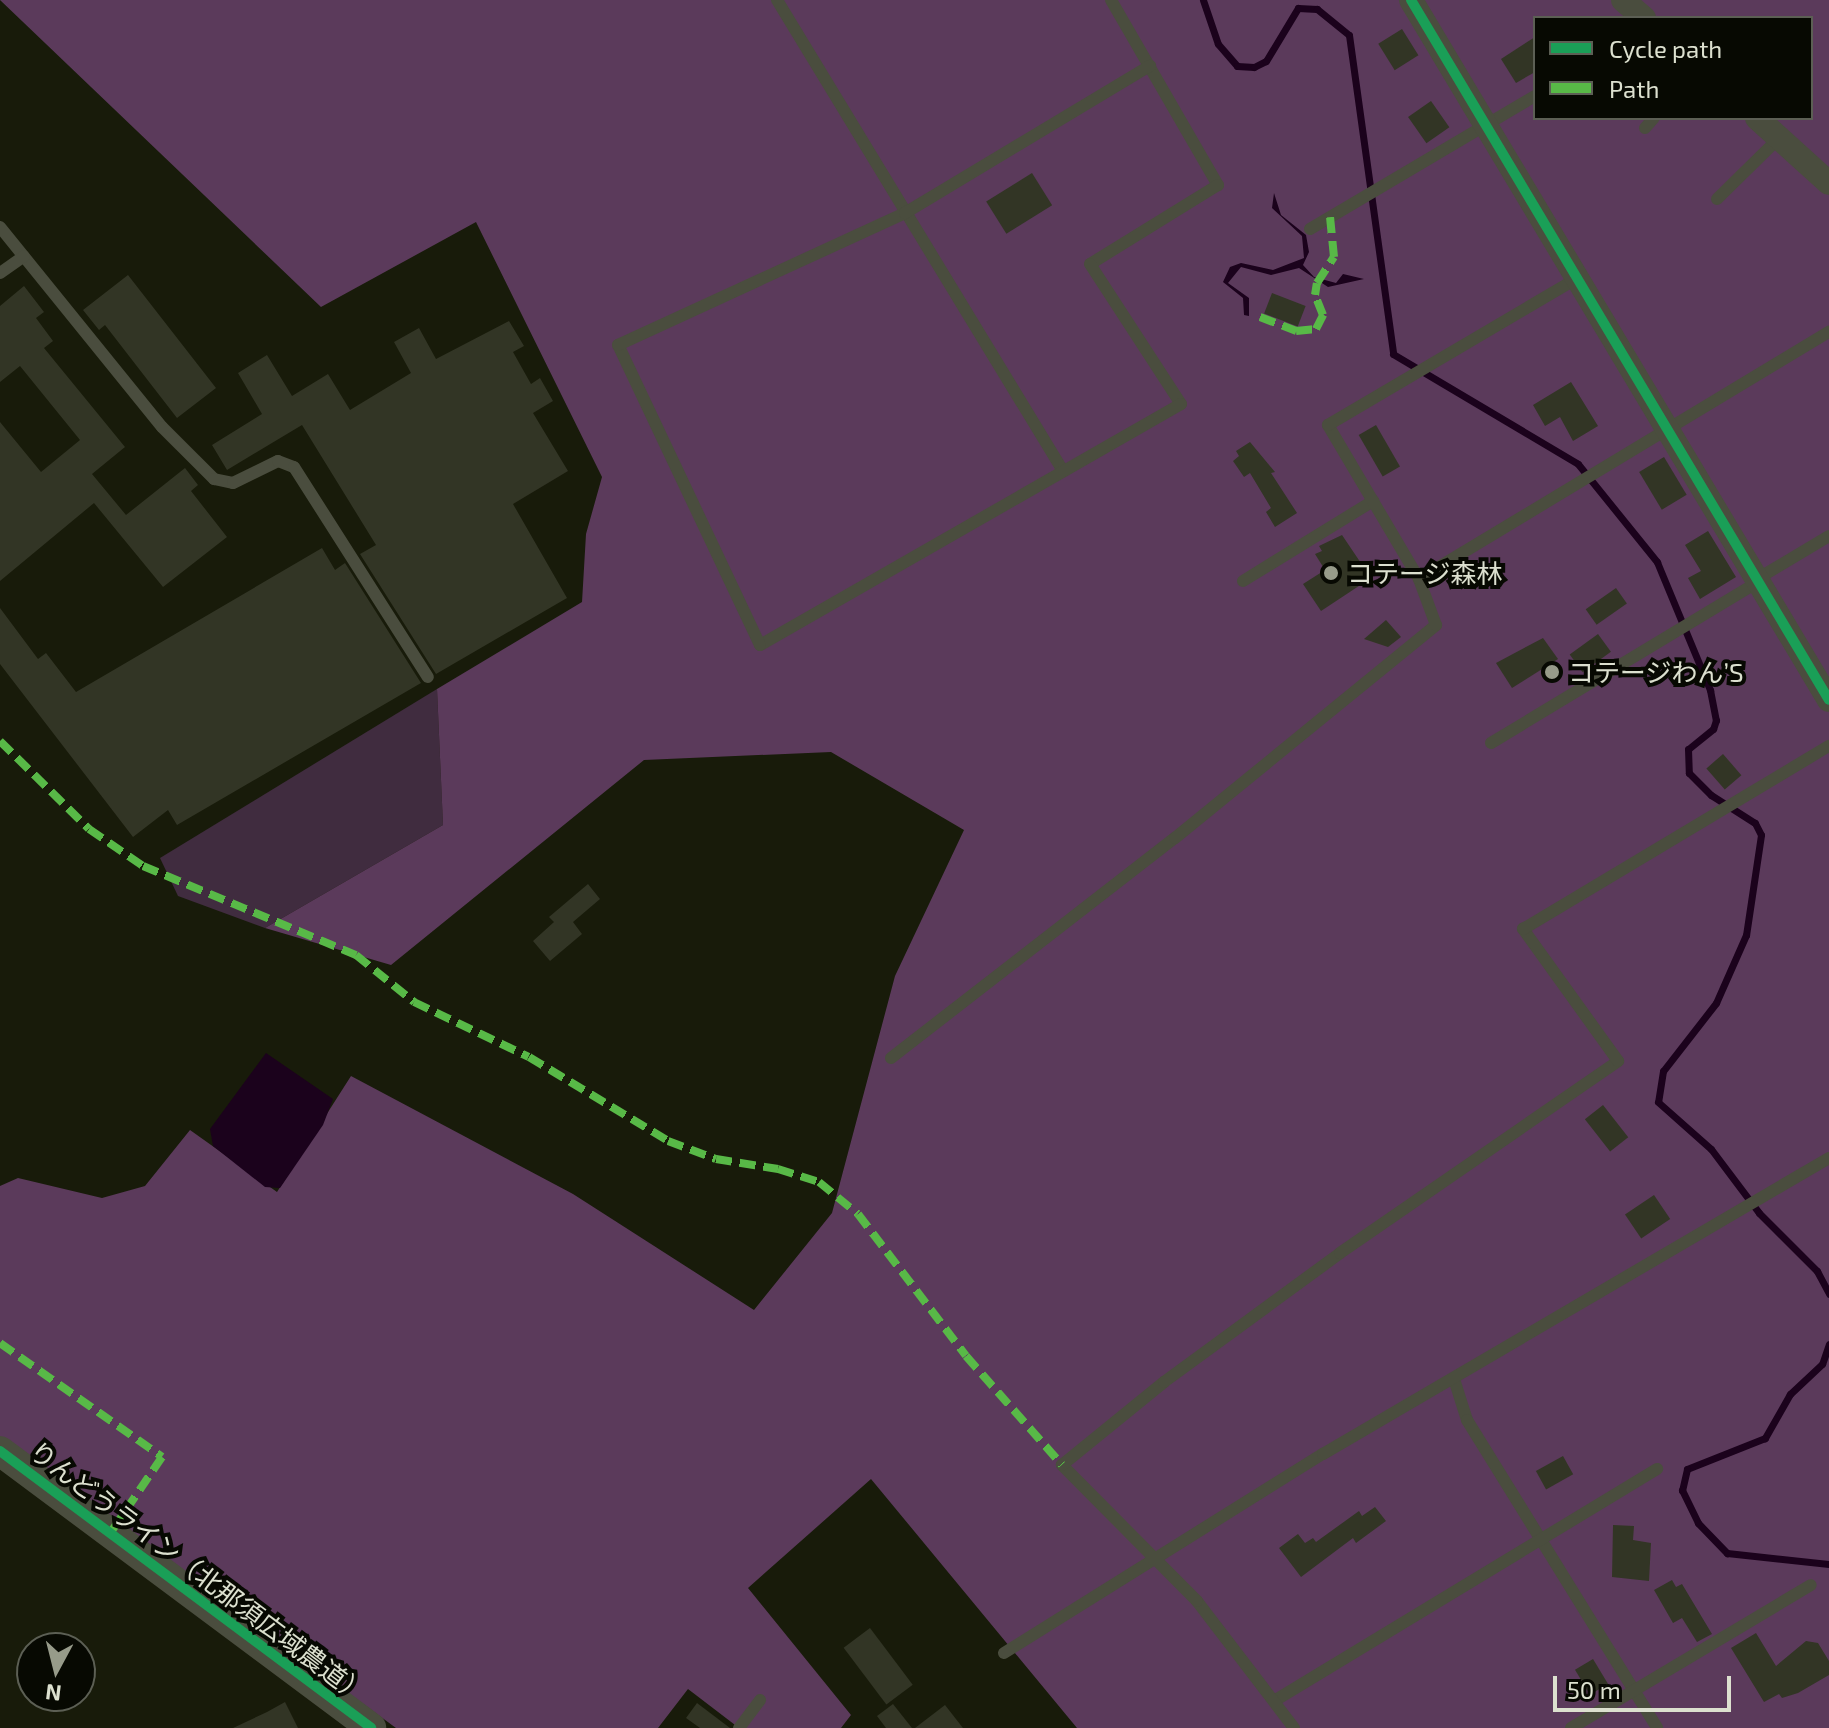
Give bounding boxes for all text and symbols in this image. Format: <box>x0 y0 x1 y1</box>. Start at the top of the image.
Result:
legend <box>1533 16 1813 120</box>
text: Cycle path <box>1609 34 1722 63</box>
text: Path <box>1609 74 1659 103</box>
place label: コテージ森林 <box>1347 557 1503 589</box>
marker: コテージ森林 <box>1322 564 1340 582</box>
place label: コテージわん’S <box>1568 656 1744 688</box>
marker: コテージわん’S <box>1543 663 1561 681</box>
street label: りんどうライン（北那須広域農道） <box>23 1434 375 1710</box>
north arrow <box>16 1632 96 1712</box>
scale bar <box>1557 1660 1735 1710</box>
text: 50 m <box>1567 1675 1621 1704</box>
text: N <box>44 1680 63 1708</box>

